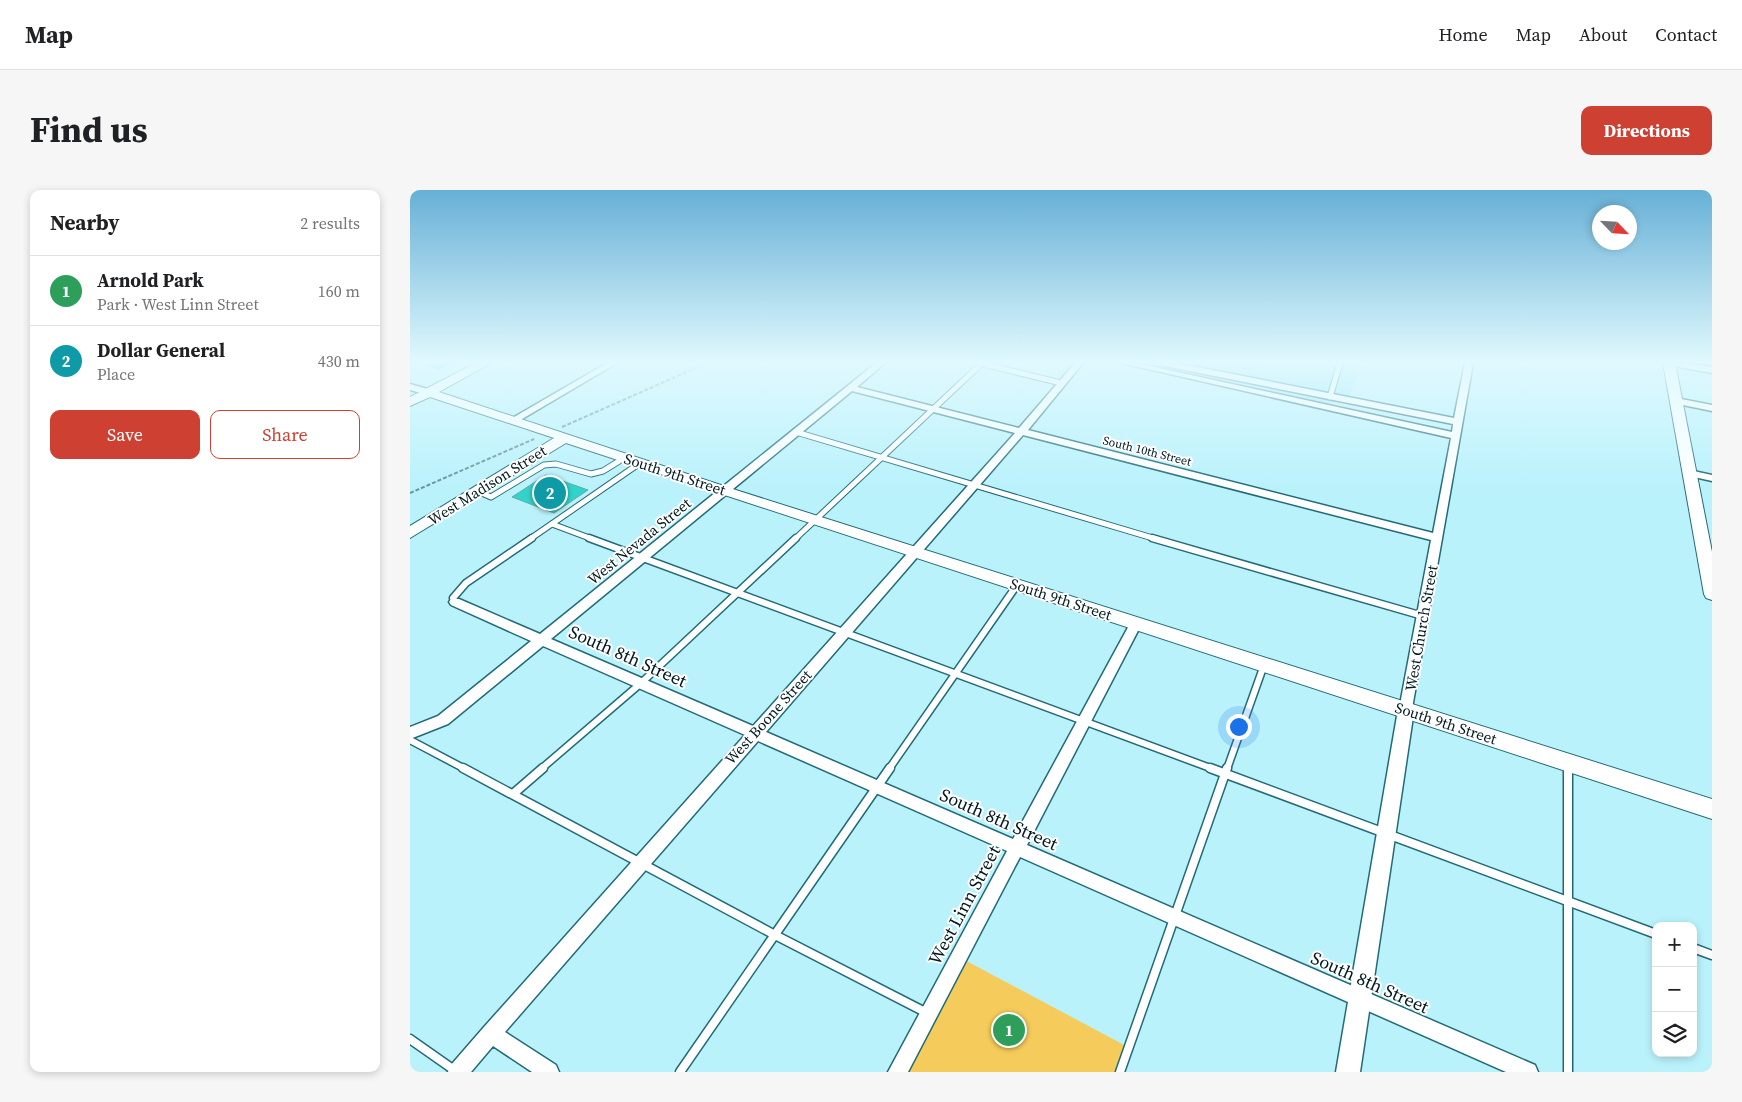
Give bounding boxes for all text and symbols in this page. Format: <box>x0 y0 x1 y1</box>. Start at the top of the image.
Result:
text: Map <box>25 18 73 51</box>
text: Home <box>1439 22 1488 47</box>
text: Map <box>1516 22 1551 47</box>
text: About <box>1579 22 1627 47</box>
text: Contact <box>1655 22 1717 47</box>
text: Find us <box>30 106 148 154</box>
button: Directions <box>1581 106 1712 155</box>
north arrow <box>1592 205 1637 250</box>
text: Nearby <box>50 208 120 237</box>
text: 2 results <box>300 212 360 234</box>
text: Arnold Park <box>97 267 204 293</box>
text: 1 <box>62 280 70 302</box>
text: 160 m <box>318 280 360 302</box>
text: Park · West Linn Street <box>97 293 259 315</box>
text: Dollar General <box>97 337 225 363</box>
text: 2 <box>62 350 70 372</box>
text: 430 m <box>318 350 360 372</box>
text: Place <box>97 363 135 385</box>
button: Save <box>50 410 200 459</box>
button: Share <box>210 410 360 459</box>
street label: South 10th Street <box>1101 432 1193 470</box>
street label: West Madison Street <box>424 440 550 530</box>
street label: South 9th Street <box>622 448 729 500</box>
pin: 2 <box>534 474 566 512</box>
street label: West Nevada Street <box>583 493 695 589</box>
street label: West Church Street <box>1400 563 1442 693</box>
street label: South 9th Street <box>1008 573 1115 625</box>
street label: South 8th Street <box>565 619 691 693</box>
street label: West Boone Street <box>720 665 816 769</box>
street label: South 9th Street <box>1393 697 1500 749</box>
your location <box>1226 714 1252 740</box>
street label: South 8th Street <box>936 782 1062 856</box>
street label: West Linn Street <box>922 841 1006 969</box>
map controls <box>1652 922 1697 1057</box>
button: + <box>1652 922 1697 967</box>
street label: South 8th Street <box>1307 945 1433 1019</box>
button: − <box>1652 967 1697 1012</box>
pin: 1 <box>993 1011 1025 1049</box>
button: layers <box>1652 1012 1697 1057</box>

